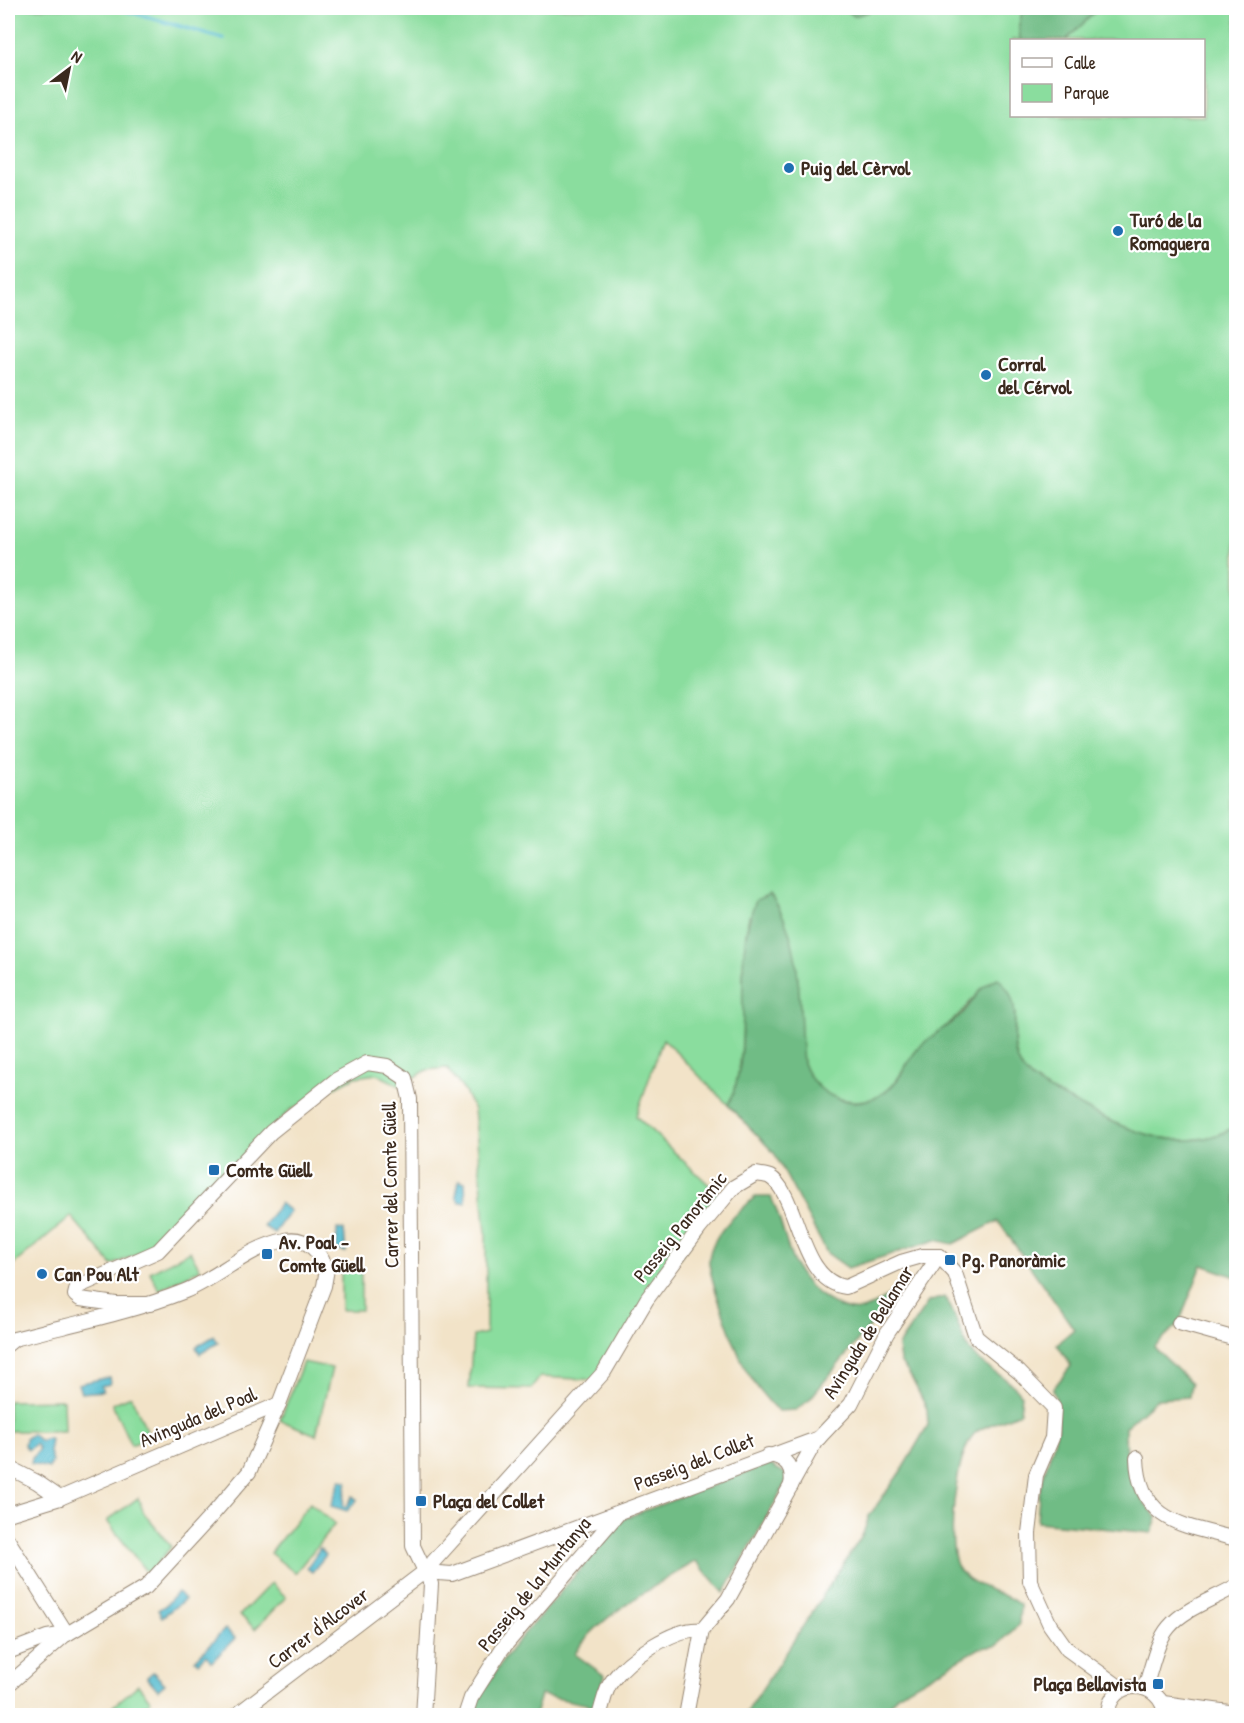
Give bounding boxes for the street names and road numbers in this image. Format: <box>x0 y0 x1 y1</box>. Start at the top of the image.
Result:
street label: Carrer del Comte Güell <box>375 1101 404 1268</box>
street label: Passeig Panoràmic <box>627 1166 733 1288</box>
street label: Avinguda de Bellamar <box>816 1260 920 1404</box>
street label: Avinguda del Poal <box>135 1379 261 1453</box>
street label: Passeig del Collet <box>630 1426 759 1497</box>
street label: Passeig de la Muntanya <box>471 1511 596 1657</box>
street label: Carrer d'Alcover <box>262 1581 374 1675</box>

